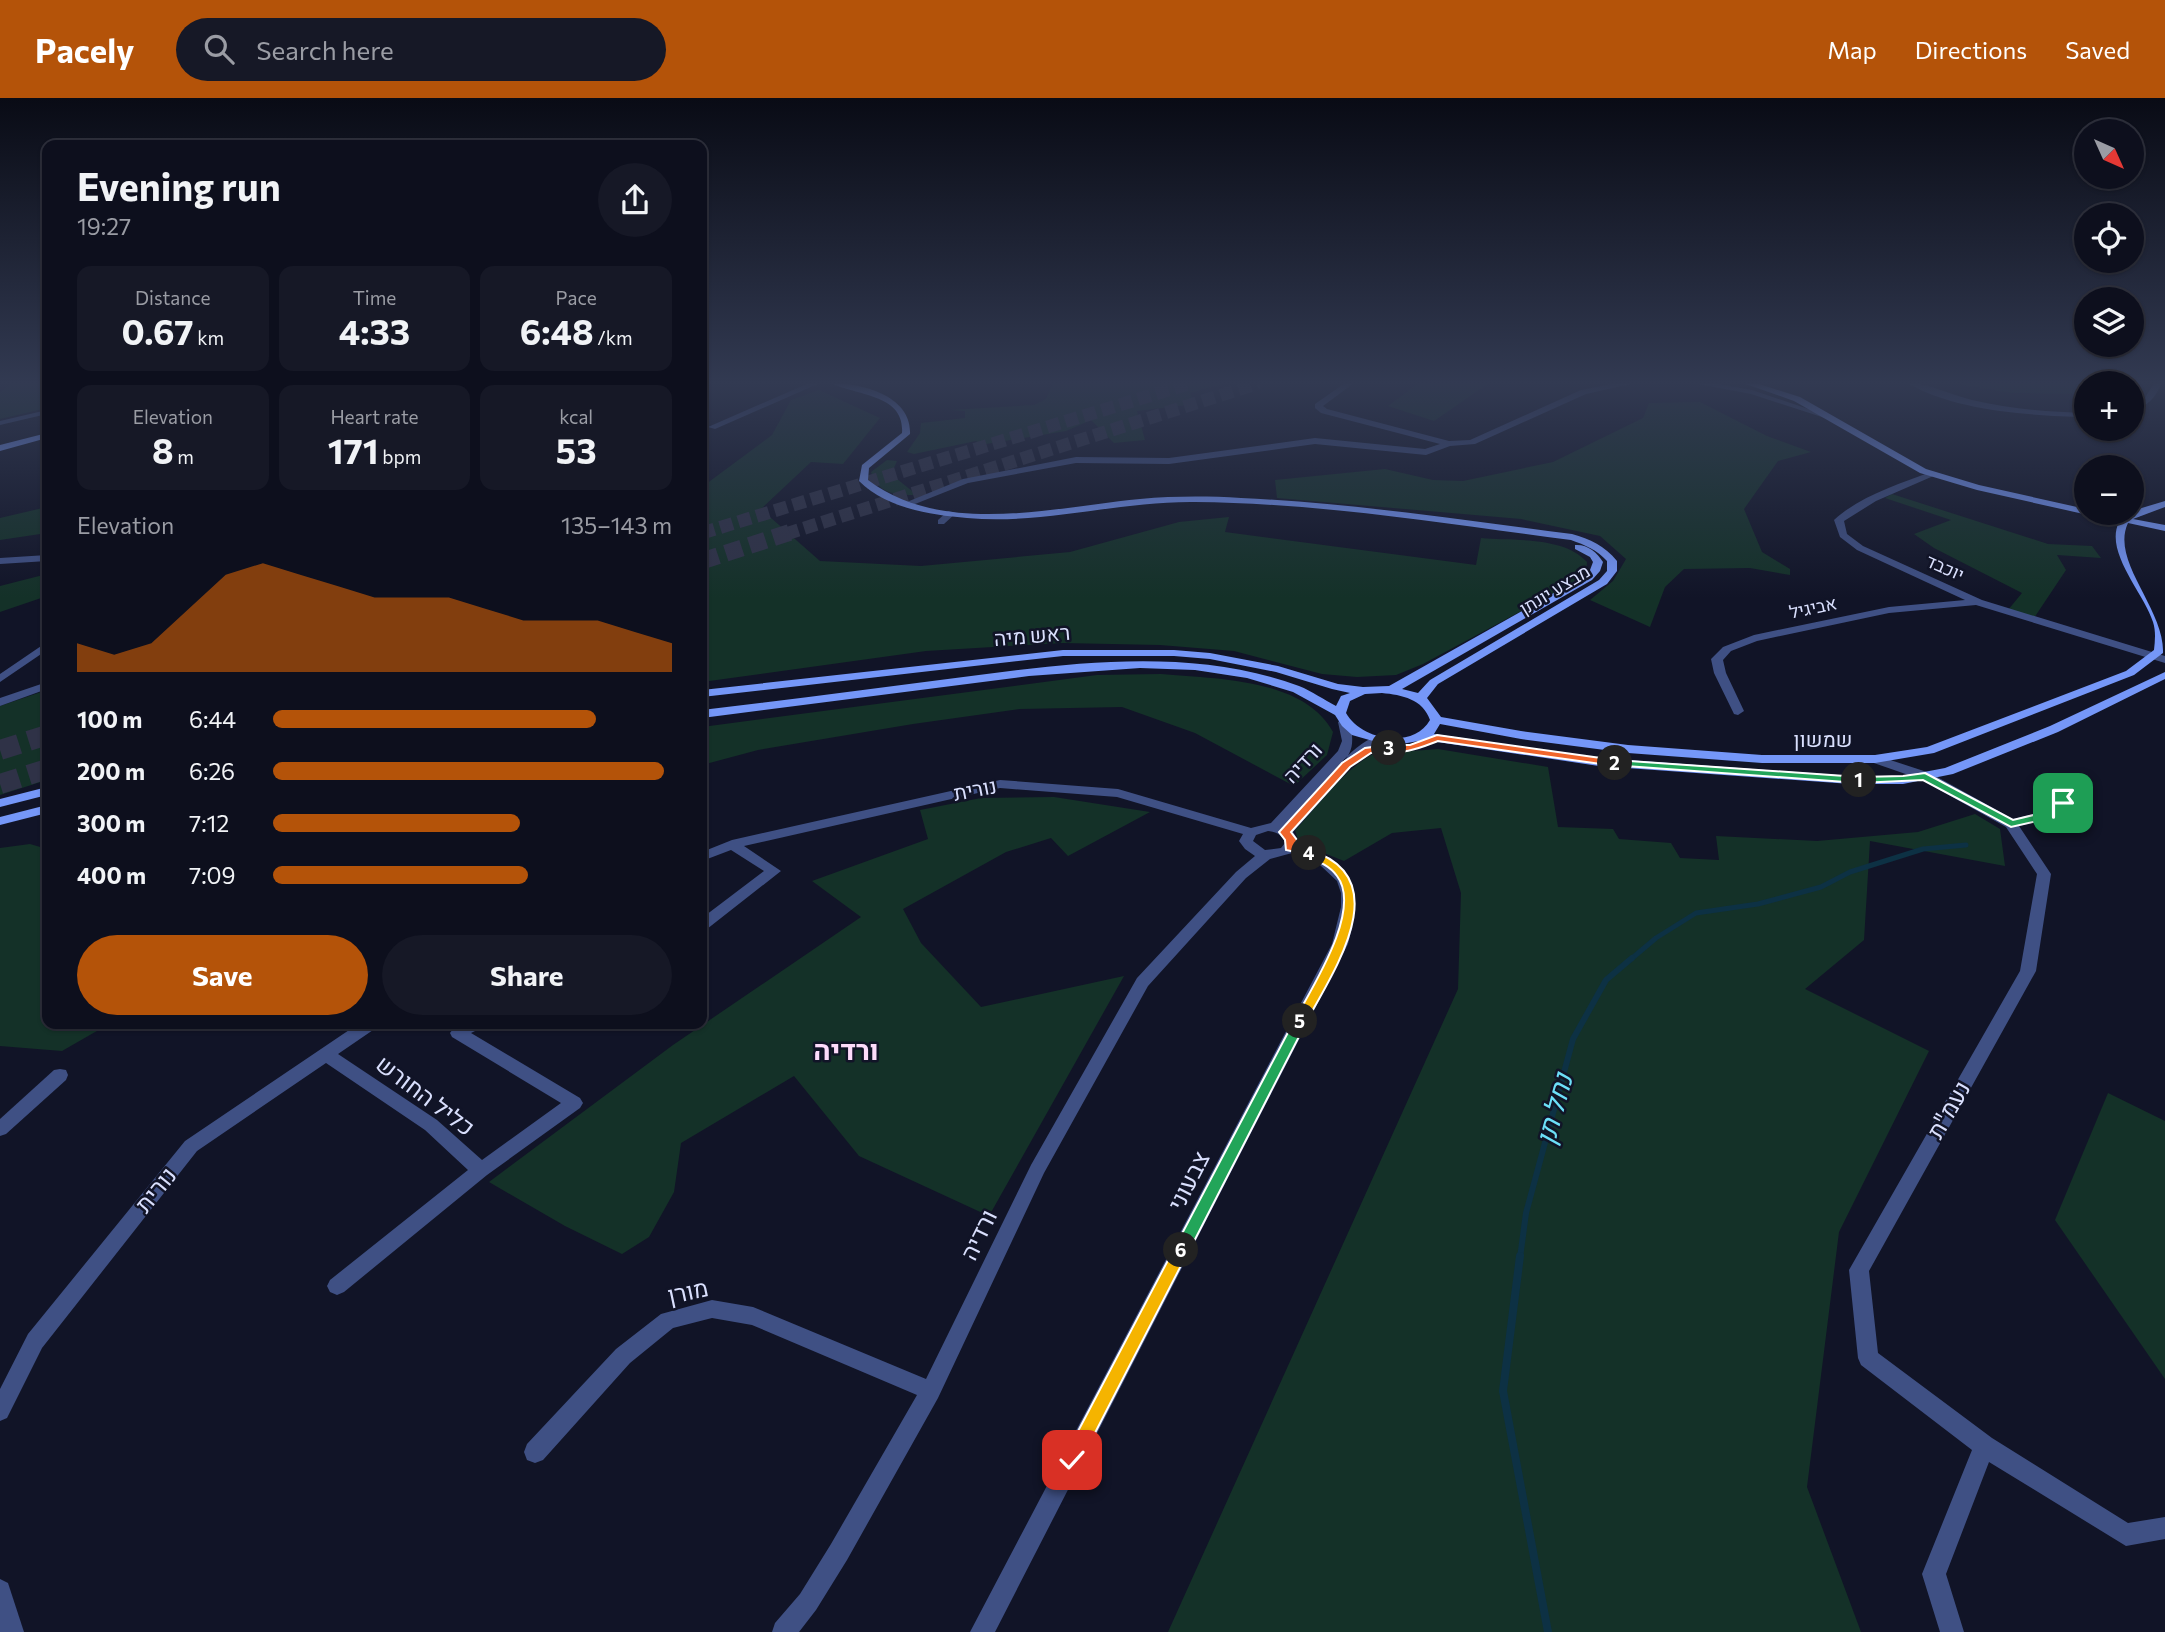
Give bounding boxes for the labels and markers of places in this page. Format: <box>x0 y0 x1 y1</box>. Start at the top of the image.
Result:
pin: 3 <box>1372 730 1406 766</box>
pin: 2 <box>1598 746 1632 780</box>
pin: 1 <box>1842 762 1876 798</box>
pin <box>2033 773 2093 833</box>
pin: 4 <box>1292 836 1326 870</box>
pin: 5 <box>1282 1004 1318 1038</box>
pin: 6 <box>1164 1232 1198 1268</box>
pin <box>1042 1430 1102 1490</box>

